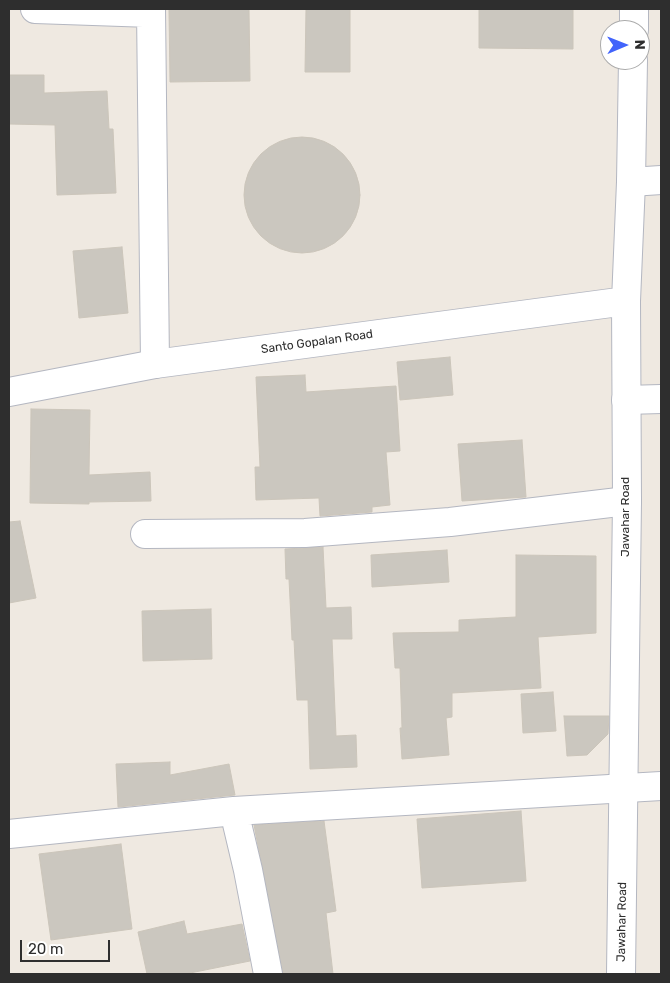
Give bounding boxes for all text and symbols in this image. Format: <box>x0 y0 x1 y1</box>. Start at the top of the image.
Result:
north arrow <box>600 20 650 70</box>
text: N <box>631 40 648 50</box>
street label: Santo Gopalan Road <box>260 327 374 357</box>
street label: Jawahar Road <box>619 477 633 557</box>
street label: Jawahar Road <box>614 882 630 962</box>
scale bar <box>22 930 112 962</box>
text: 20 m <box>28 940 63 958</box>

